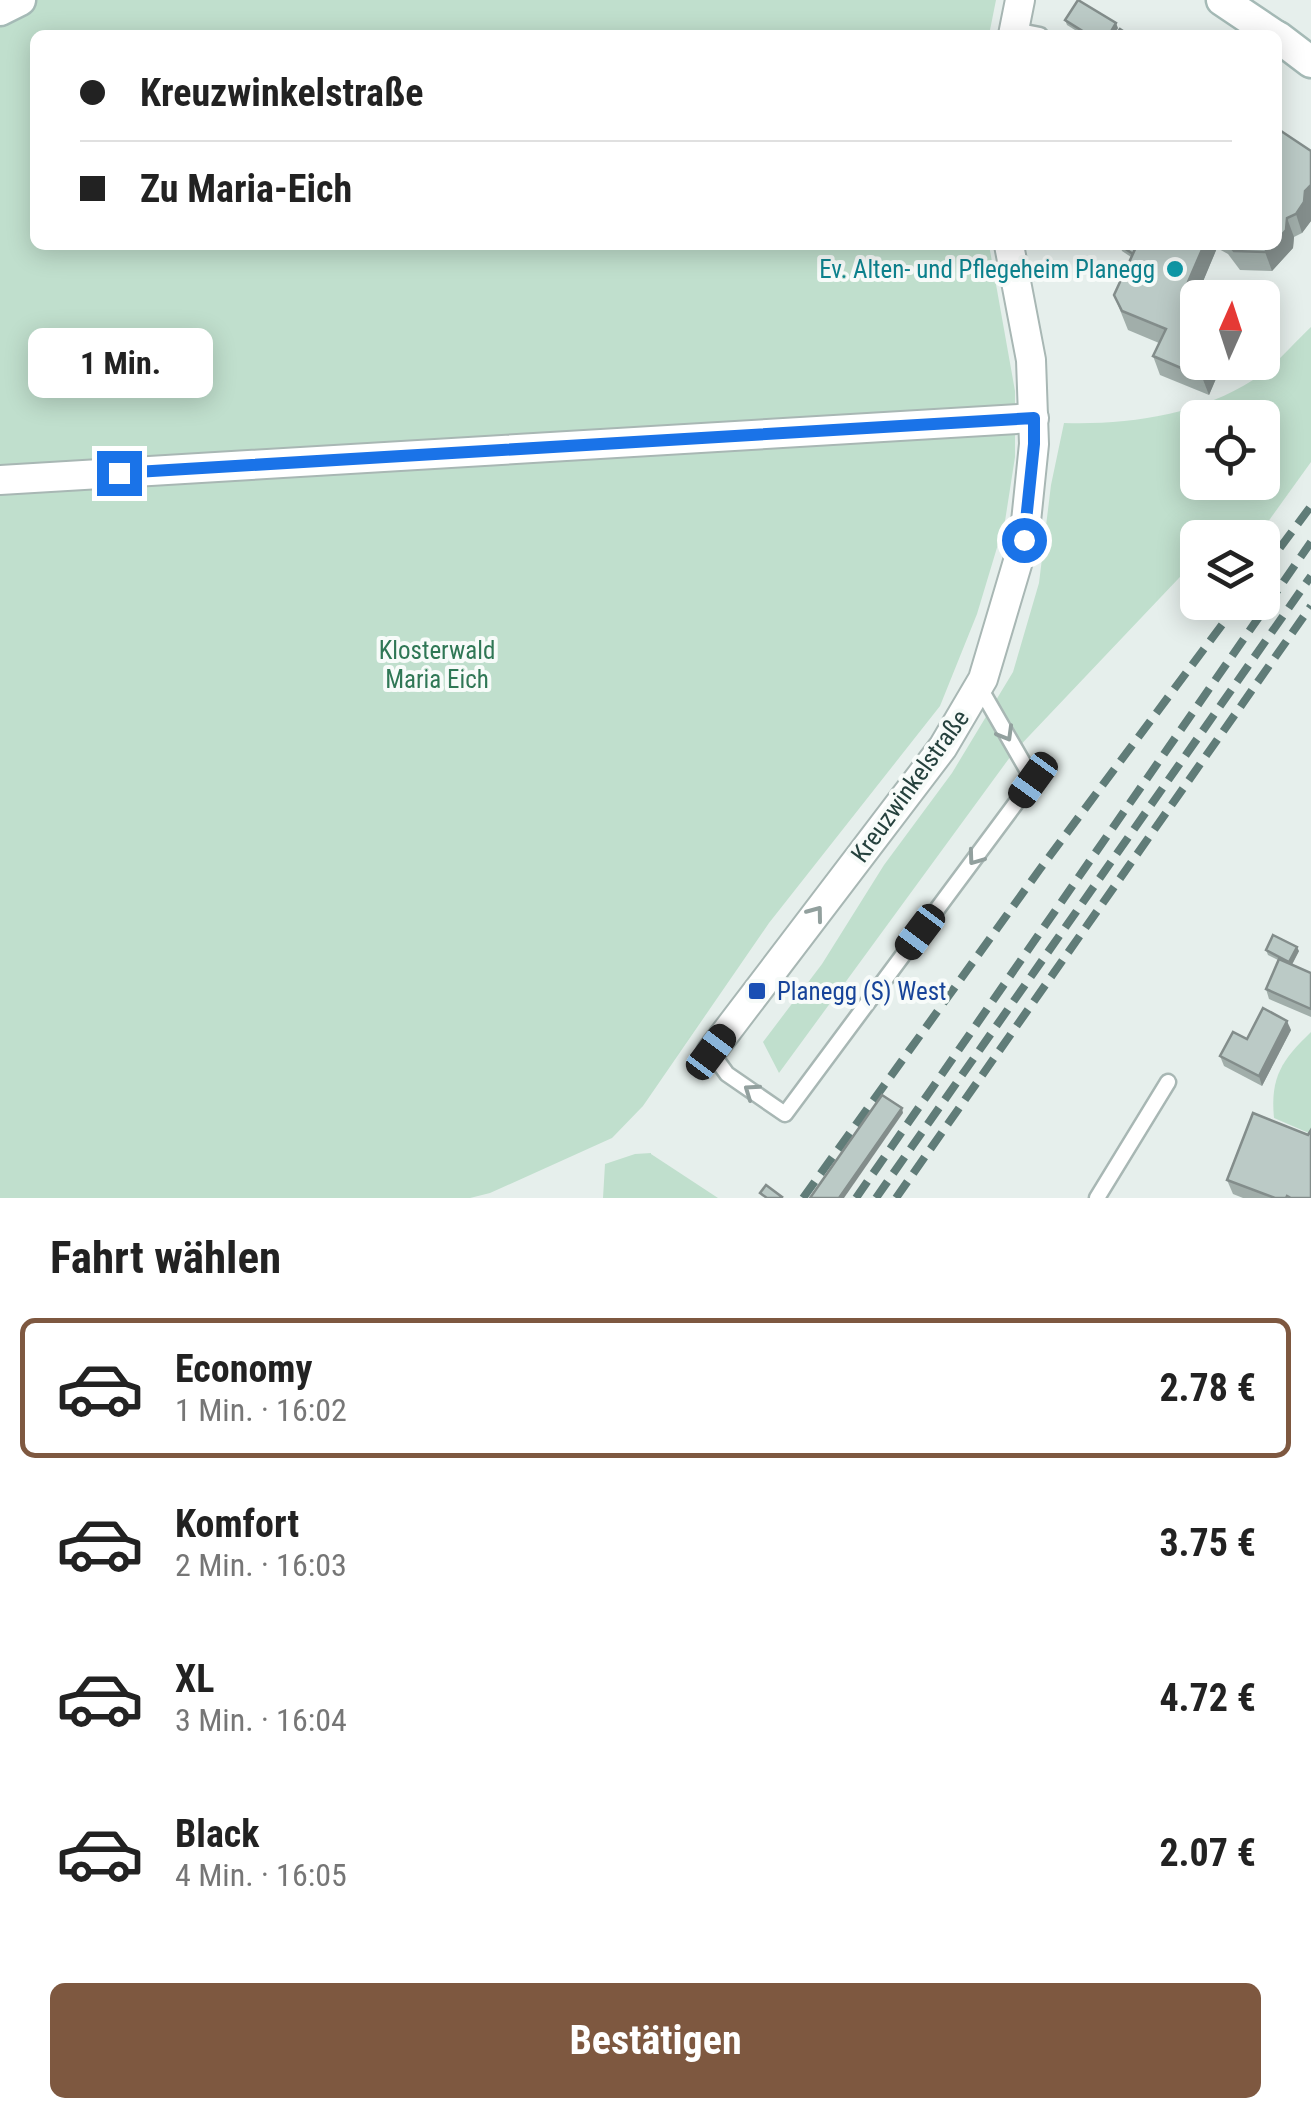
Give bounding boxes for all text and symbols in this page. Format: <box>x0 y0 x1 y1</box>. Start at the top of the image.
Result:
text: Kreuzwinkelstraße <box>140 71 423 115</box>
text: Zu Maria-Eich <box>140 167 352 211</box>
place label: Ev. Alten- und Pflegeheim Planegg <box>819 255 1155 284</box>
marker: Ev. Alten- und Pflegeheim Planegg <box>1164 258 1186 280</box>
north arrow <box>1180 280 1280 380</box>
map controls <box>1180 280 1280 620</box>
callout: 1 Min. <box>27 328 212 398</box>
text: 1 Min. <box>80 344 161 382</box>
button: locate <box>1180 400 1280 500</box>
route end <box>97 451 142 496</box>
route start <box>1002 518 1047 563</box>
button: layers <box>1180 520 1280 620</box>
park label: Klosterwald Maria Eich <box>379 636 495 694</box>
street label: Kreuzwinkelstraße <box>845 704 975 868</box>
one-way arrow <box>994 723 1013 741</box>
car <box>1003 747 1063 813</box>
one-way arrow <box>969 847 986 865</box>
car <box>890 899 950 965</box>
one-way arrow <box>805 906 822 924</box>
place label: Planegg (S) West <box>777 977 947 1006</box>
marker: Planegg (S) West <box>746 980 768 1002</box>
car <box>681 1019 741 1085</box>
one-way arrow <box>744 1085 763 1103</box>
text: Fahrt wählen <box>50 1231 281 1284</box>
icon: car <box>55 1343 145 1433</box>
text: Economy <box>175 1347 312 1391</box>
text: 2.78 € <box>1159 1366 1256 1410</box>
text: 1 Min. · 16:02 <box>175 1391 347 1429</box>
icon: car <box>55 1498 145 1588</box>
text: Komfort <box>175 1502 299 1546</box>
text: 3.75 € <box>1159 1521 1256 1565</box>
text: 2 Min. · 16:03 <box>175 1546 347 1584</box>
icon: car <box>55 1653 145 1743</box>
text: XL <box>175 1657 214 1701</box>
text: 4.72 € <box>1159 1676 1256 1720</box>
text: 3 Min. · 16:04 <box>175 1701 347 1739</box>
icon: car <box>55 1808 145 1898</box>
text: Black <box>175 1812 259 1856</box>
text: 2.07 € <box>1159 1831 1256 1875</box>
text: 4 Min. · 16:05 <box>175 1856 347 1894</box>
button: Bestätigen <box>50 1983 1261 2098</box>

